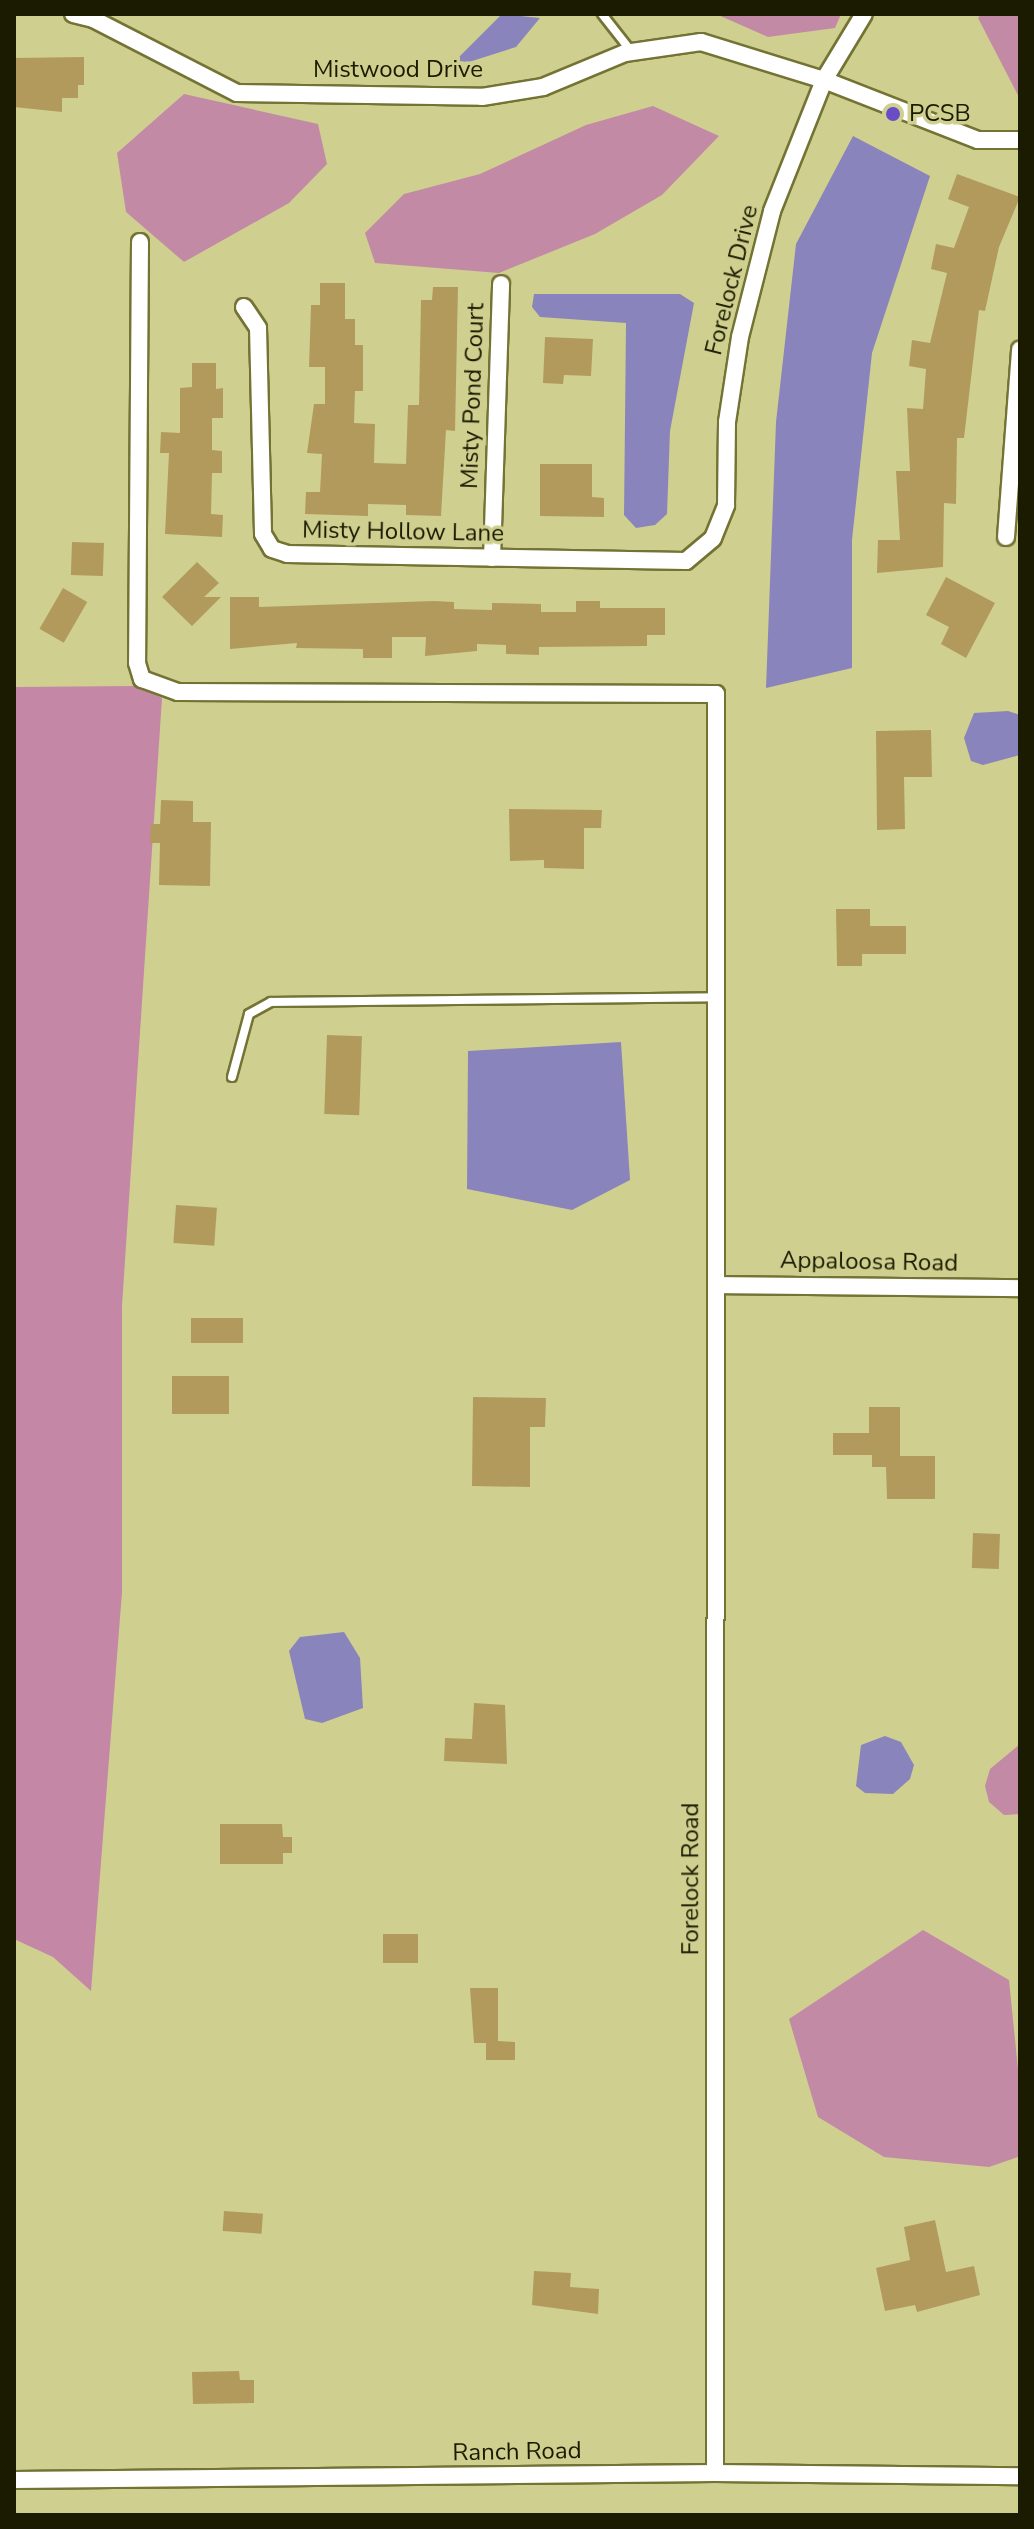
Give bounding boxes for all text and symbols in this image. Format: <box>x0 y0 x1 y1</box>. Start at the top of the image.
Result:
street label: Mistwood Drive <box>313 56 483 84</box>
place label: PCSB <box>909 100 971 128</box>
marker: PCSB <box>884 105 902 123</box>
street label: Forelock Drive <box>699 202 765 358</box>
street label: Misty Pond Court <box>455 303 491 489</box>
street label: Misty Hollow Lane <box>302 516 504 548</box>
street label: Appaloosa Road <box>780 1246 958 1278</box>
street label: Forelock Road <box>677 1803 705 1955</box>
street label: Ranch Road <box>452 2436 582 2468</box>

